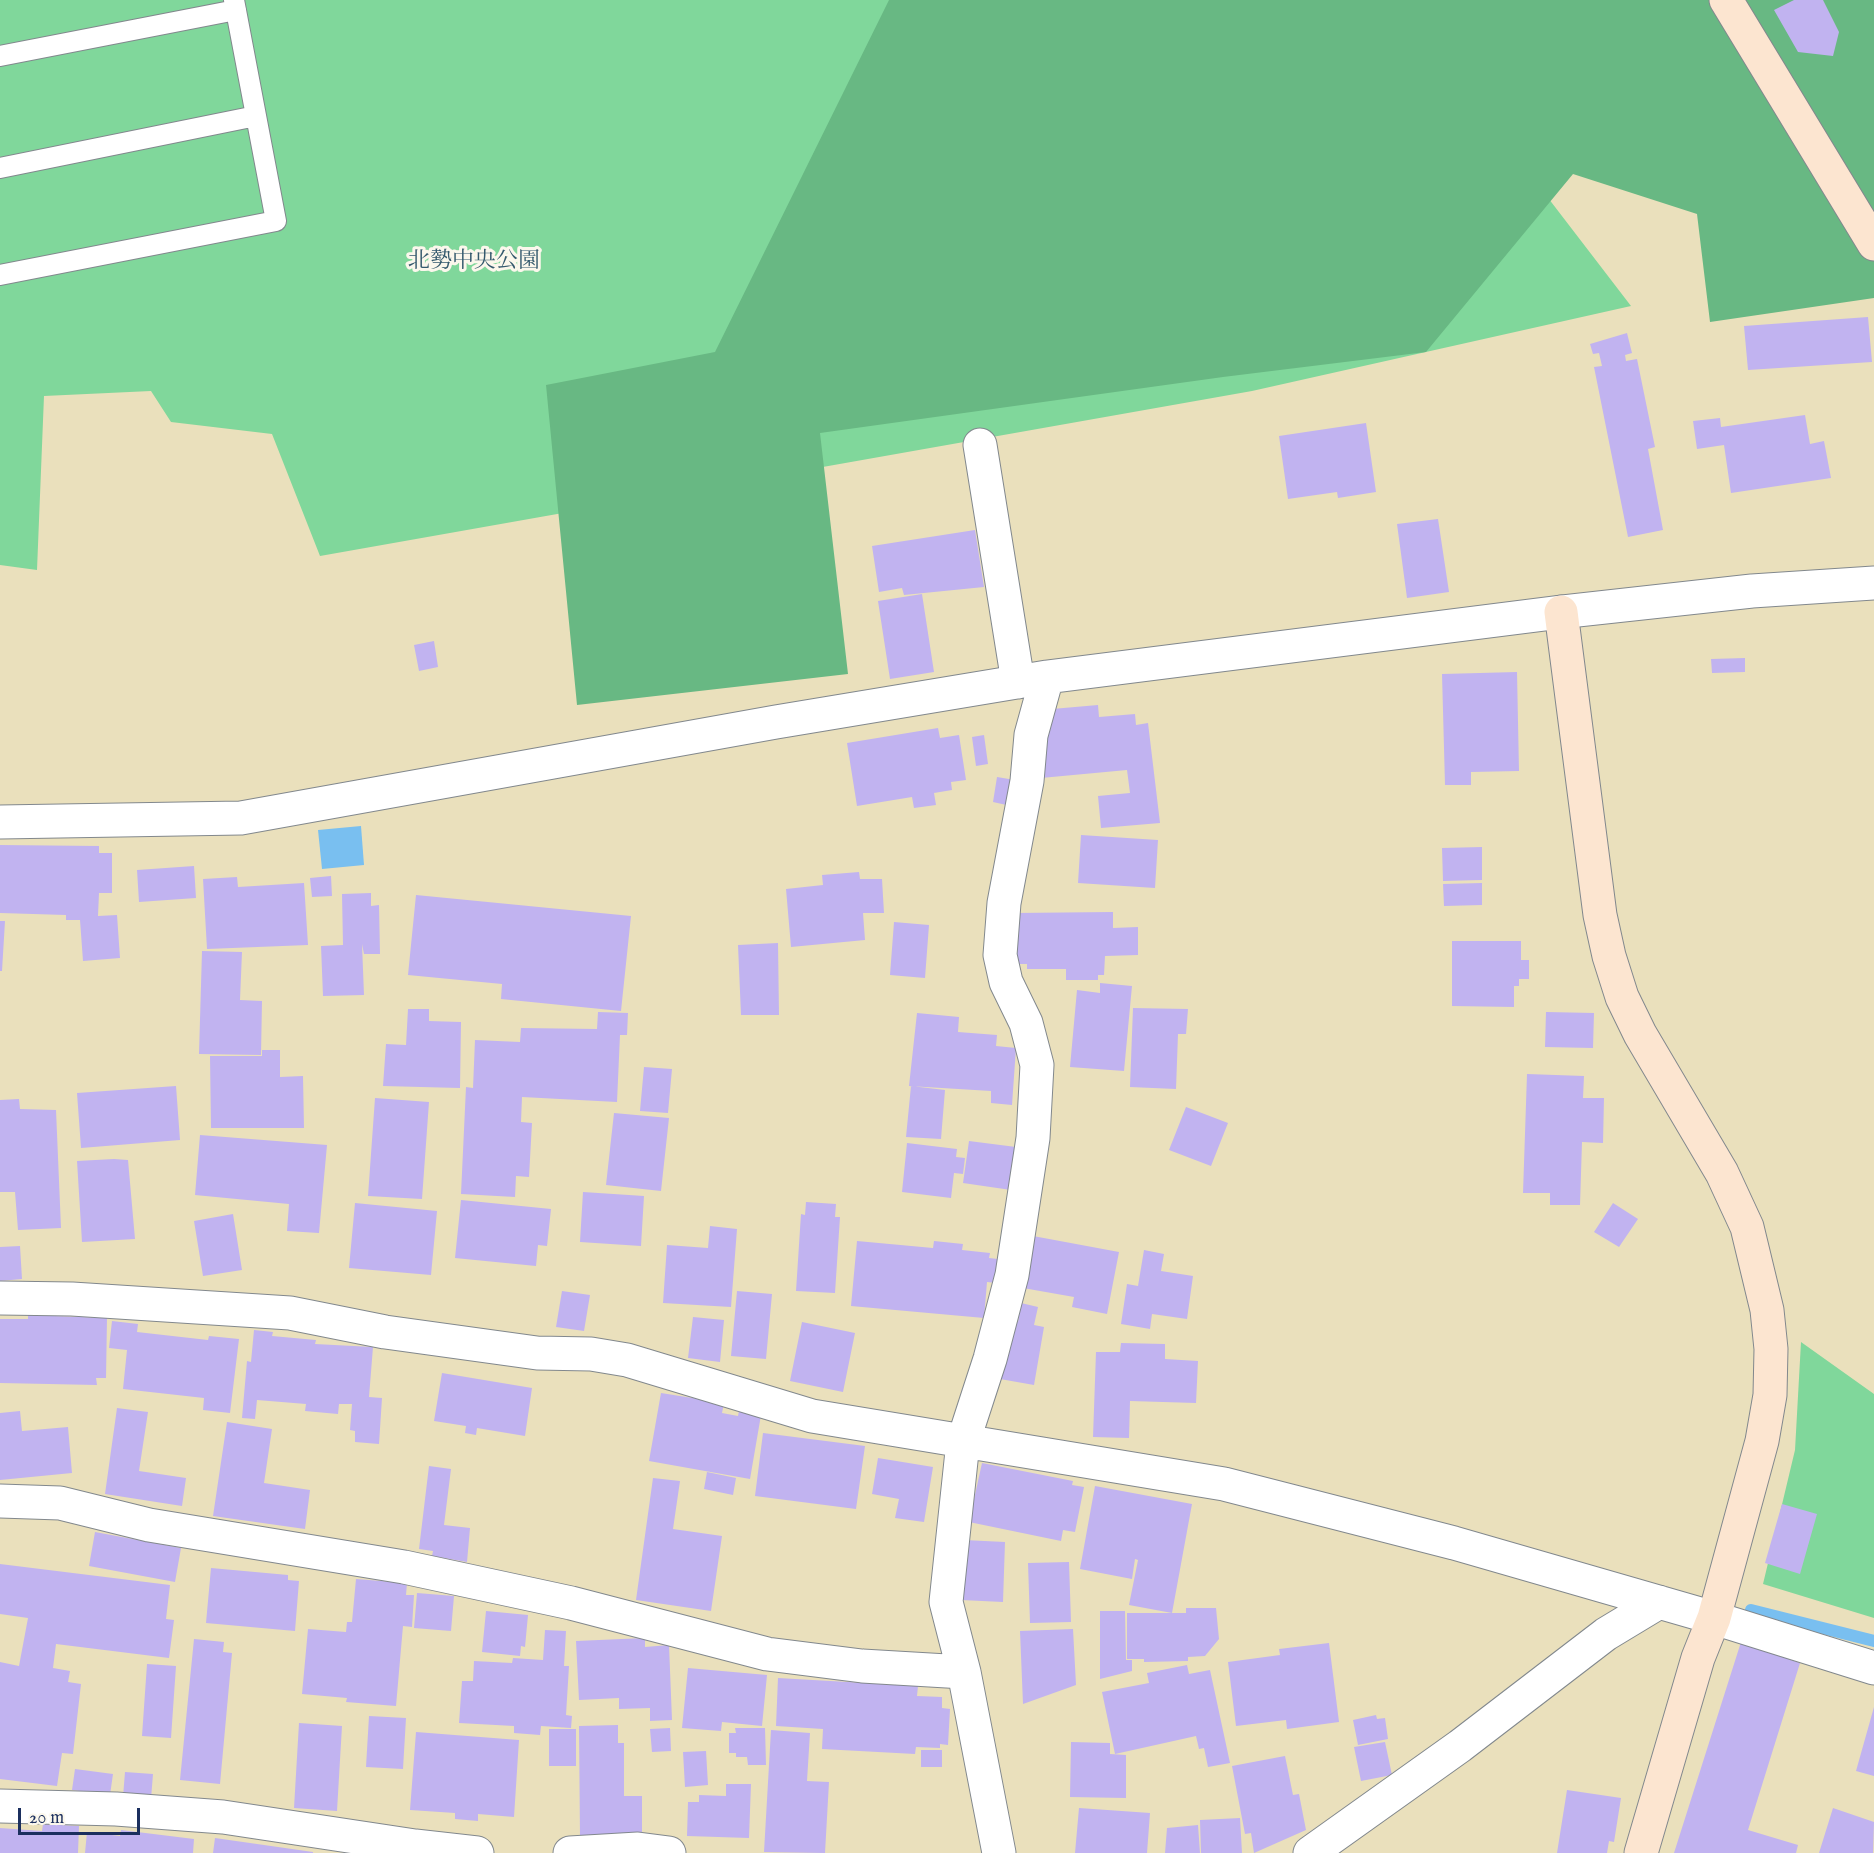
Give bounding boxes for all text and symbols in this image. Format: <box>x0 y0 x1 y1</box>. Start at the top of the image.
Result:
park label: 北勢中央公園 <box>408 249 540 275</box>
scale bar <box>21 1796 142 1834</box>
text: 20 m <box>29 1807 64 1830</box>

